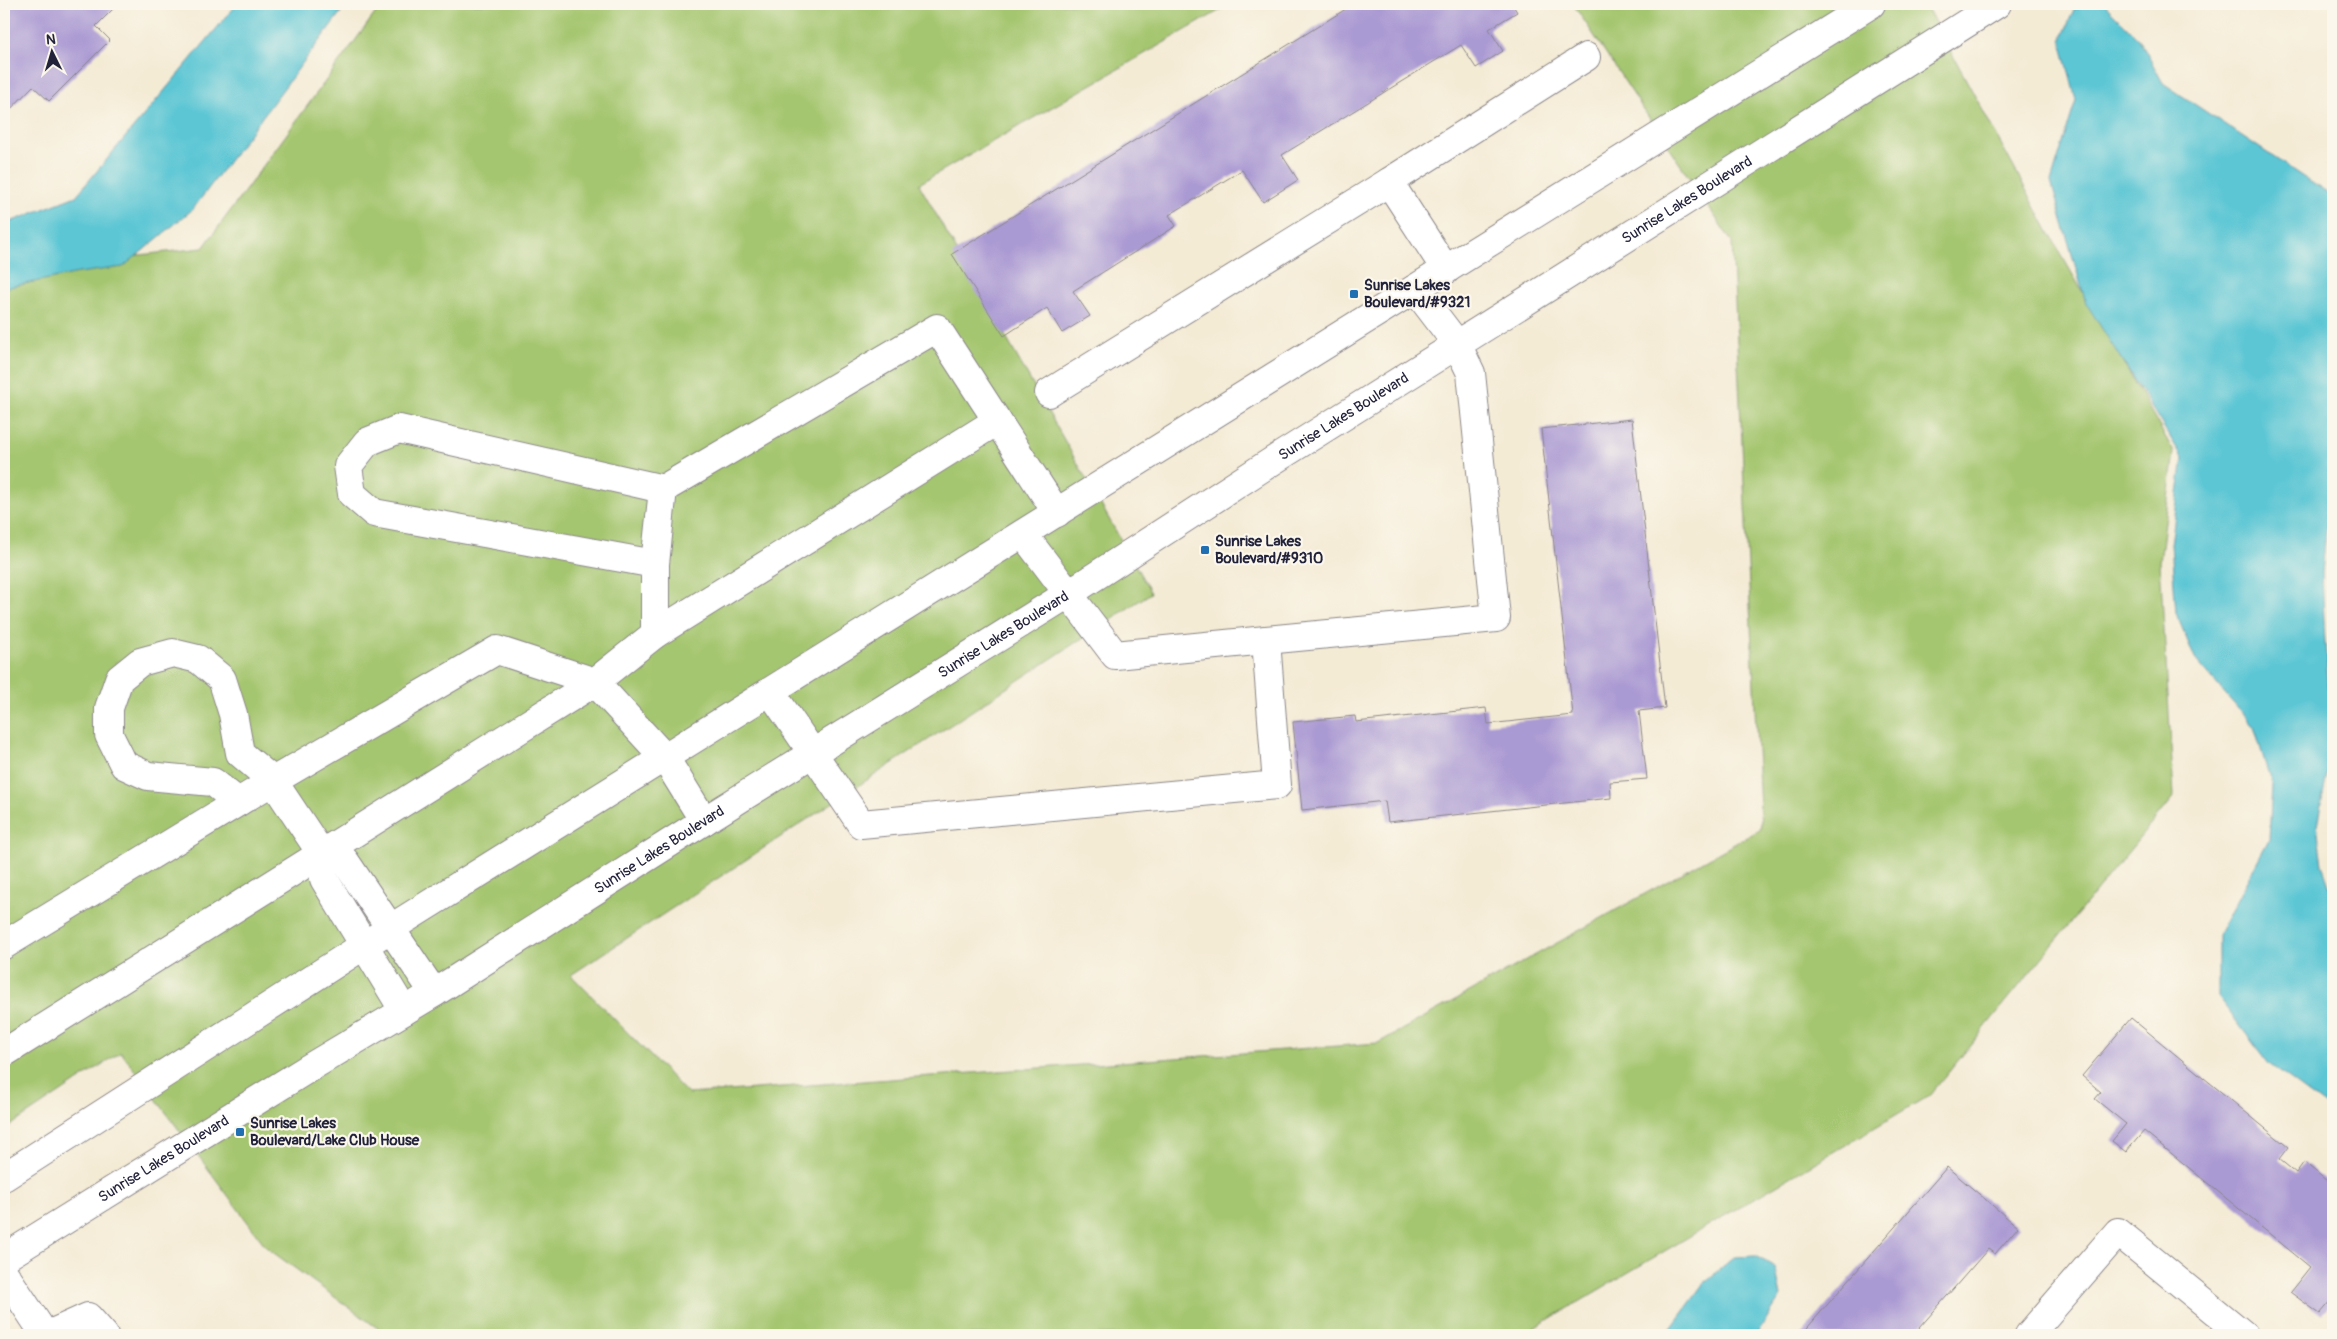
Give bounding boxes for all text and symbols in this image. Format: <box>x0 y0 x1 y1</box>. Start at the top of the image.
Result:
north arrow <box>28 28 78 78</box>
text: N <box>45 31 56 48</box>
street label: Sunrise Lakes Boulevard <box>1618 152 1756 248</box>
place label: Sunrise Lakes Boulevard/#9321 <box>1364 276 1470 312</box>
marker: Sunrise Lakes Boulevard/#9321 <box>1348 288 1360 300</box>
street label: Sunrise Lakes Boulevard <box>1275 369 1412 465</box>
place label: Sunrise Lakes Boulevard/#9310 <box>1215 532 1323 568</box>
marker: Sunrise Lakes Boulevard/#9310 <box>1199 544 1211 556</box>
street label: Sunrise Lakes Boulevard <box>935 587 1073 683</box>
street label: Sunrise Lakes Boulevard <box>591 802 728 898</box>
street label: Sunrise Lakes Boulevard <box>95 1111 233 1207</box>
place label: Sunrise Lakes Boulevard/Lake Club House <box>250 1114 420 1150</box>
marker: Sunrise Lakes Boulevard/Lake Club House <box>234 1126 246 1138</box>

